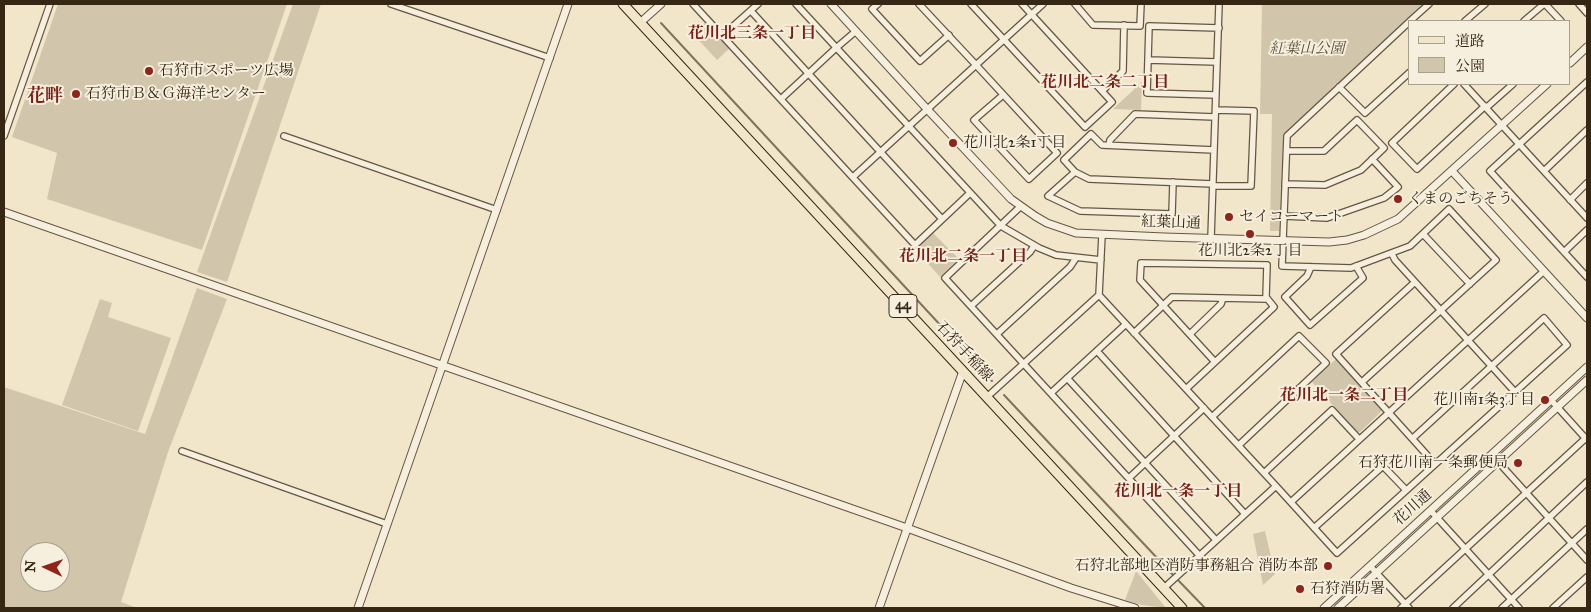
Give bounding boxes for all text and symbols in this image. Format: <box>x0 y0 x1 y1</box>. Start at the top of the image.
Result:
legend <box>1408 20 1571 85</box>
district label: 花川北三条一丁目 <box>688 24 816 44</box>
text: 道路 <box>1455 32 1485 50</box>
park label: 紅葉山公園 <box>1270 40 1344 58</box>
text: 公園 <box>1455 57 1485 75</box>
place label: 石狩市スポーツ広場 <box>159 62 294 80</box>
marker: 石狩市スポーツ広場 <box>143 65 155 77</box>
district label: 花川北二条二丁目 <box>1041 73 1169 93</box>
place label: 石狩市Ｂ＆Ｇ海洋センター <box>86 85 266 103</box>
district label: 花畔 <box>27 86 63 108</box>
marker: 石狩市Ｂ＆Ｇ海洋センター <box>70 88 82 100</box>
place label: 花川北2条1丁目 <box>963 134 1066 152</box>
marker: 花川北2条1丁目 <box>947 137 959 149</box>
place label: くまのごちそう <box>1408 190 1513 208</box>
marker: くまのごちそう <box>1392 193 1404 205</box>
place label: セイコーマート <box>1239 208 1344 226</box>
marker: セイコーマート <box>1223 211 1235 223</box>
street label: 紅葉山通 <box>1141 213 1201 233</box>
marker: 花川北2条2丁目 <box>1244 228 1256 240</box>
place label: 花川北2条2丁目 <box>1198 242 1302 260</box>
district label: 花川北二条一丁目 <box>899 247 1027 267</box>
road number: 44 <box>889 294 917 318</box>
street label: 石狩手稲線 <box>932 318 996 386</box>
district label: 花川北一条二丁目 <box>1280 386 1408 406</box>
place label: 花川南1条3丁目 <box>1433 391 1535 409</box>
marker: 花川南1条3丁目 <box>1539 394 1551 406</box>
place label: 石狩花川南一条郵便局 <box>1358 454 1508 472</box>
marker: 石狩花川南一条郵便局 <box>1512 457 1524 469</box>
district label: 花川北一条一丁目 <box>1114 482 1242 502</box>
street label: 花川通 <box>1390 486 1436 530</box>
north arrow <box>20 542 70 592</box>
place label: 石狩北部地区消防事務組合 消防本部 <box>1075 557 1318 575</box>
text: N <box>22 560 39 573</box>
marker: 石狩北部地区消防事務組合 消防本部 <box>1322 560 1334 572</box>
place label: 石狩消防署 <box>1310 580 1385 598</box>
marker: 石狩消防署 <box>1294 583 1306 595</box>

